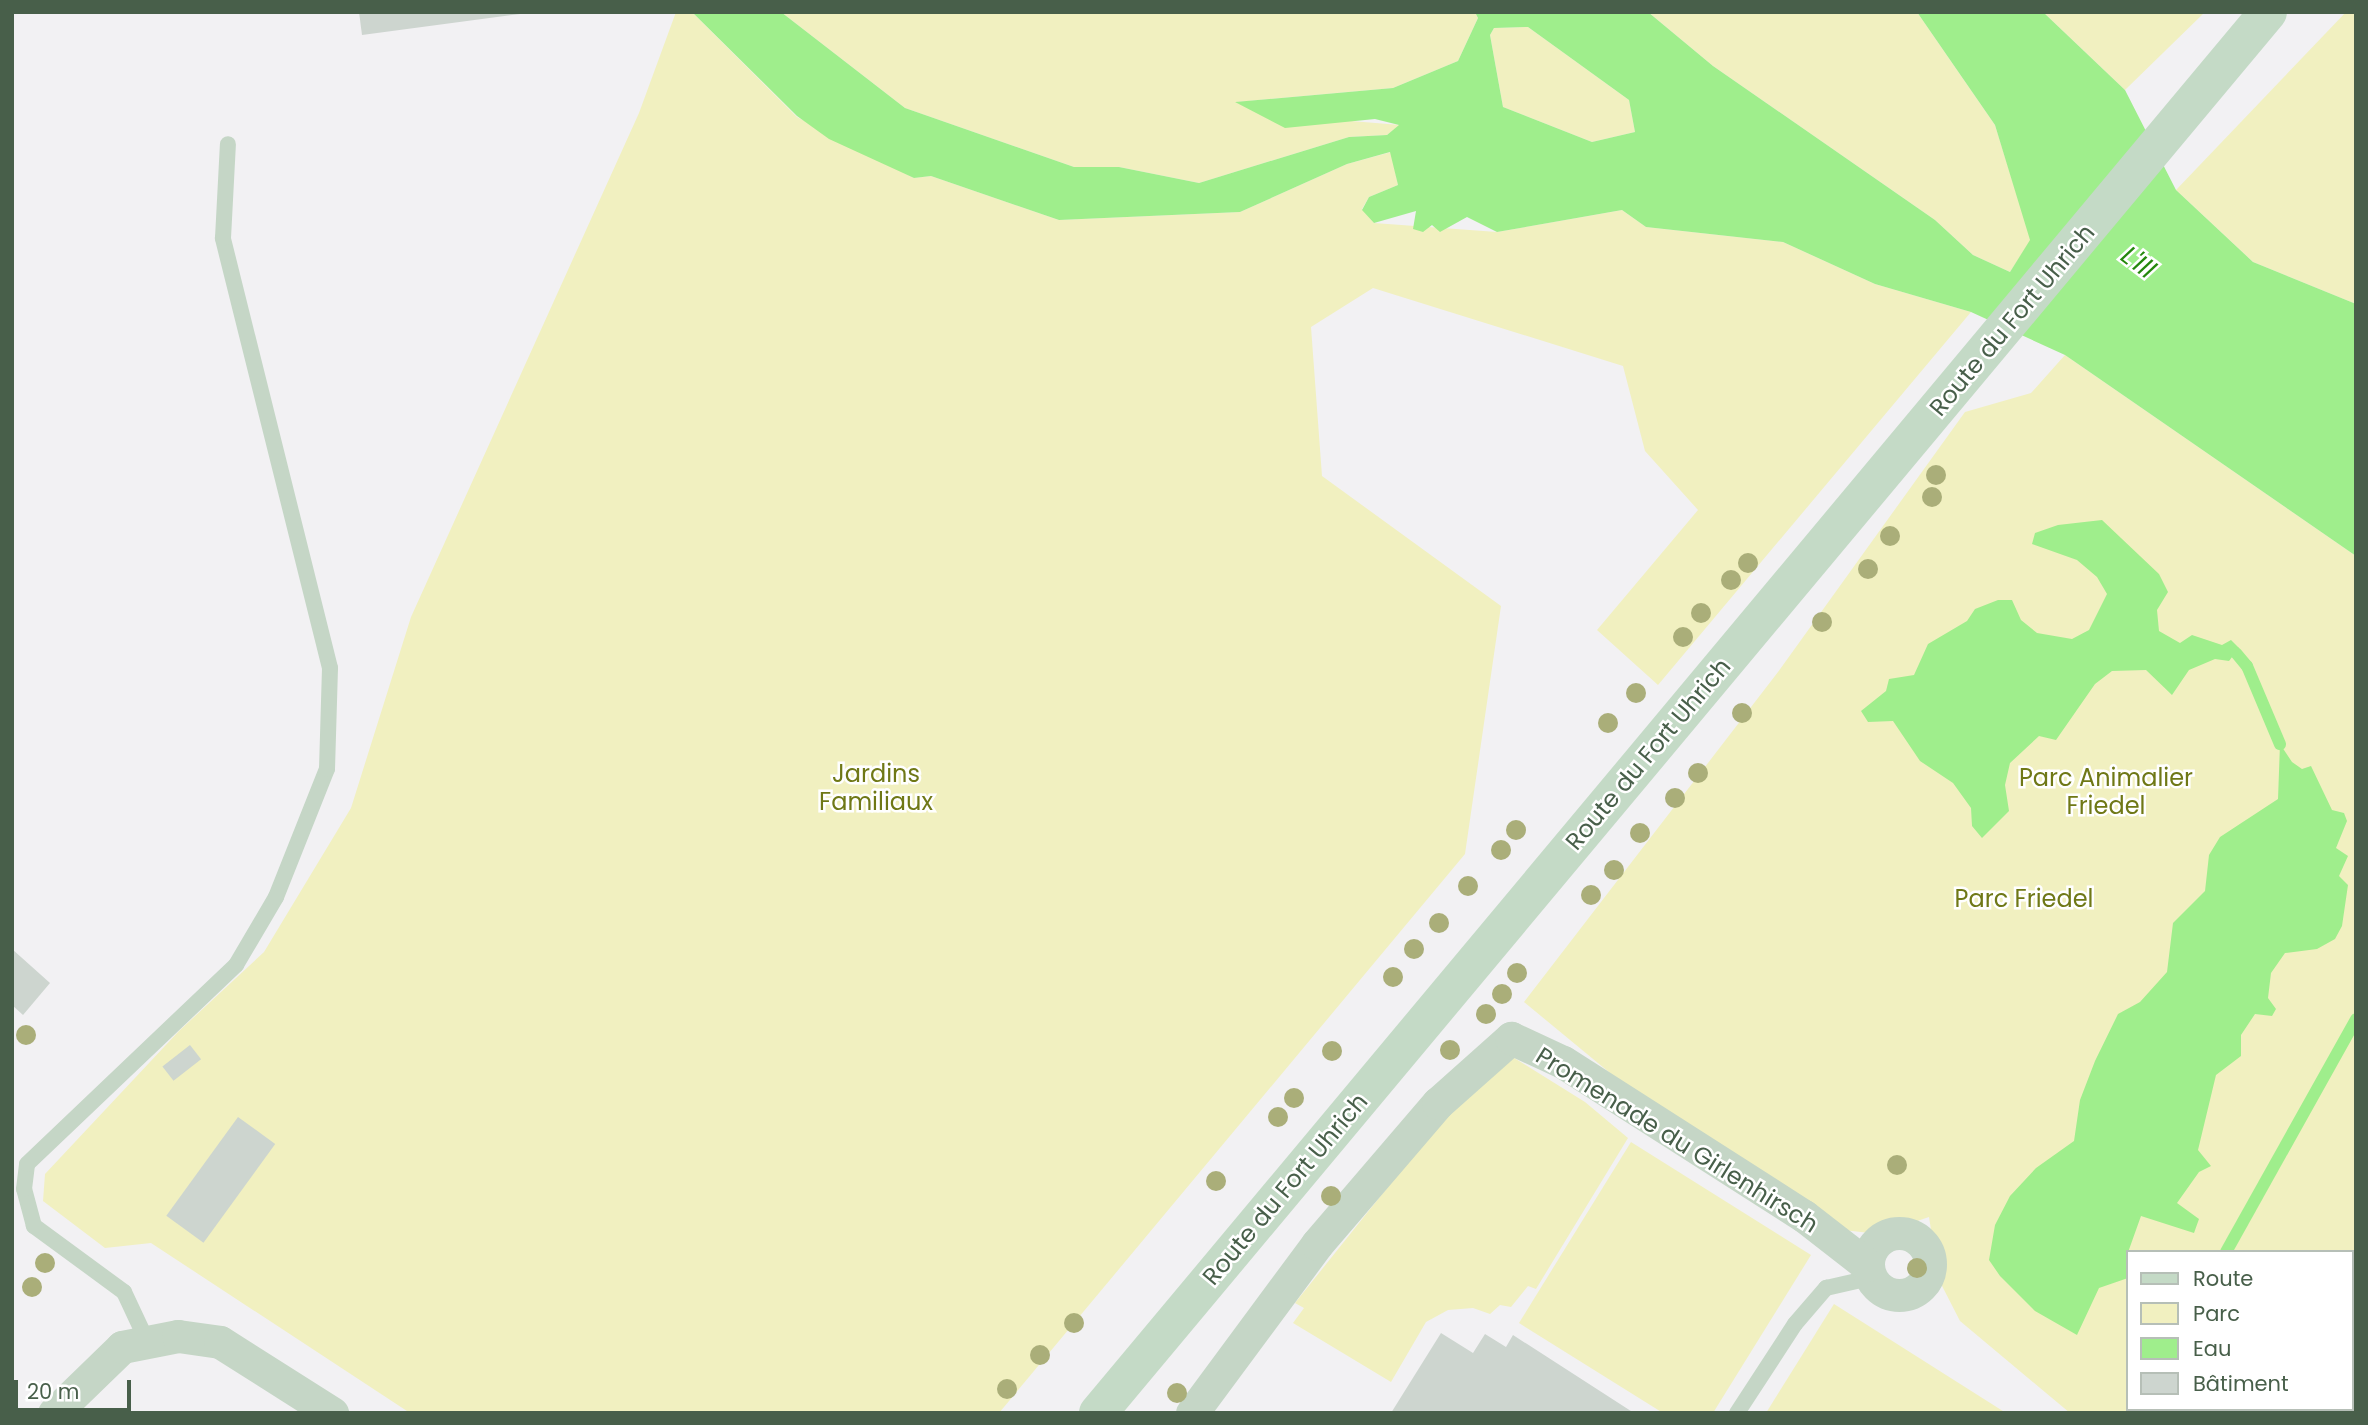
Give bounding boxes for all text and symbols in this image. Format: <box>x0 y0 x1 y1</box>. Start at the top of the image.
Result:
street label: Route du Fort Uhrich <box>1923 218 2101 422</box>
water label: L'Ill <box>2115 240 2161 286</box>
street label: Route du Fort Uhrich <box>1559 652 1737 856</box>
park label: Jardins Familiaux <box>819 760 933 816</box>
park label: Parc Animalier Friedel <box>2019 764 2193 820</box>
park label: Parc Friedel <box>1955 885 2093 913</box>
street label: Promenade du Girlenhirsch <box>1531 1041 1823 1239</box>
street label: Route du Fort Uhrich <box>1196 1087 1374 1291</box>
legend <box>2126 1250 2354 1411</box>
text: Route <box>2193 1264 2253 1293</box>
text: Parc <box>2193 1299 2240 1328</box>
text: Eau <box>2193 1334 2231 1363</box>
scale bar <box>18 1366 135 1410</box>
text: Bâtiment <box>2193 1369 2289 1398</box>
text: 20 m <box>27 1377 80 1406</box>

